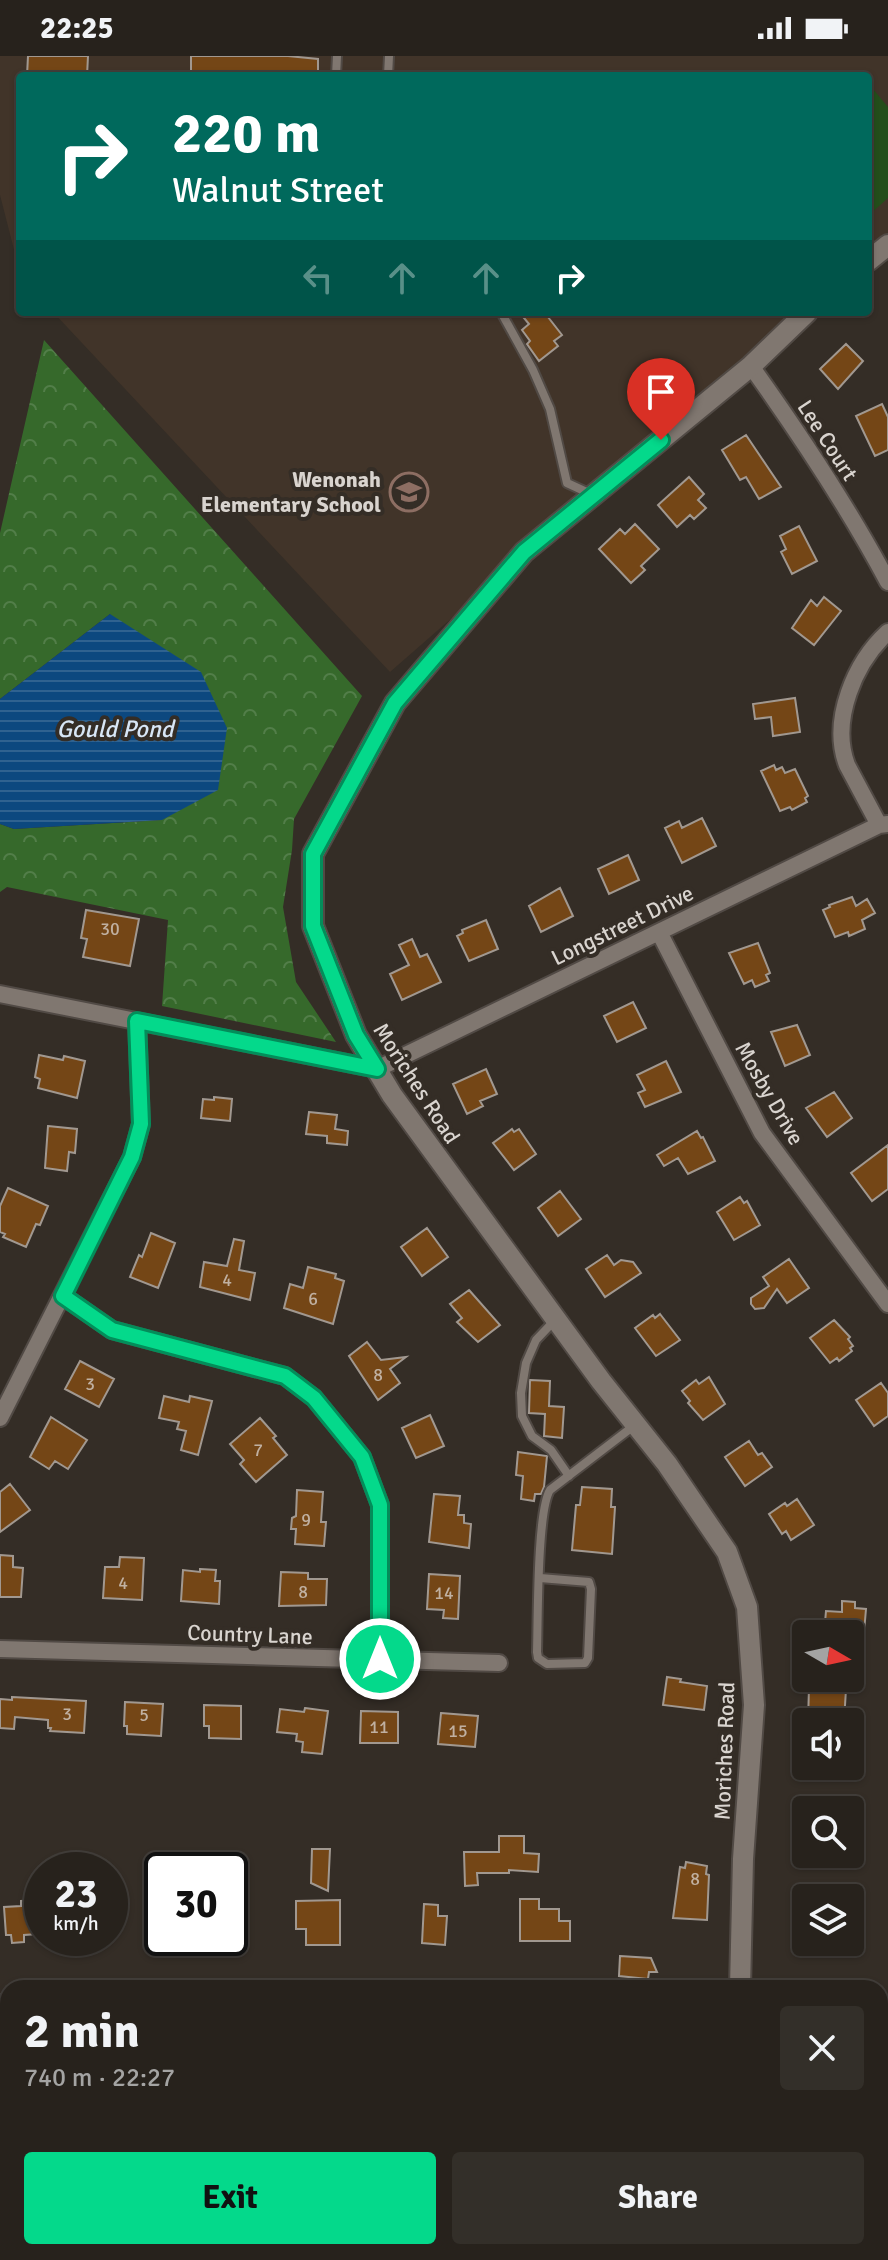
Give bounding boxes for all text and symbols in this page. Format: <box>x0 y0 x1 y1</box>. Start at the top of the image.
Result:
text: 22:25 <box>40 10 114 47</box>
text: 220 m <box>172 99 320 168</box>
icon: right <box>40 104 144 208</box>
text: Walnut Street <box>172 168 384 213</box>
icon: left <box>296 256 340 300</box>
icon: ahead <box>380 256 424 300</box>
icon: ahead <box>464 256 508 300</box>
icon: right <box>548 256 592 300</box>
pin <box>627 358 695 440</box>
icon: arrive <box>639 370 683 414</box>
street label: Lee Court <box>792 395 864 486</box>
place label: Wenonah Elementary School <box>201 466 381 518</box>
school or university icon: Wenonah Elementary School <box>388 471 430 513</box>
water label: Gould Pond <box>56 714 177 744</box>
street label: Longstreet Drive <box>547 879 698 972</box>
house number: 30 <box>100 918 120 940</box>
street label: Moriches Road <box>368 1018 466 1149</box>
street label: Mosby Drive <box>729 1037 810 1150</box>
house number: 4 <box>222 1269 232 1291</box>
house number: 6 <box>308 1288 318 1310</box>
house number: 8 <box>373 1364 383 1386</box>
house number: 3 <box>85 1373 95 1395</box>
house number: 7 <box>253 1439 263 1461</box>
house number: 9 <box>301 1509 311 1531</box>
house number: 4 <box>118 1572 128 1594</box>
house number: 8 <box>298 1581 308 1603</box>
house number: 14 <box>434 1582 454 1604</box>
position arrow <box>338 1617 422 1701</box>
street label: Country Lane <box>187 1619 313 1650</box>
north arrow <box>792 1620 864 1692</box>
map controls <box>792 1620 864 1956</box>
street label: Moriches Road <box>709 1681 740 1821</box>
house number: 3 <box>62 1703 72 1725</box>
house number: 5 <box>139 1704 149 1726</box>
button: sound <box>792 1708 864 1780</box>
house number: 11 <box>369 1716 389 1738</box>
house number: 15 <box>448 1720 468 1742</box>
button: search <box>792 1796 864 1868</box>
speed limit sign: 30 <box>144 1852 248 1956</box>
house number: 8 <box>690 1868 700 1890</box>
text: 23 <box>54 1869 98 1919</box>
button: layers <box>792 1884 864 1956</box>
text: km/h <box>53 1911 99 1936</box>
text: 2 min <box>24 2002 140 2061</box>
button: close <box>780 2006 864 2090</box>
text: 740 m · 22:27 <box>24 2062 175 2094</box>
button: Exit <box>24 2152 436 2244</box>
button: Share <box>452 2152 864 2244</box>

